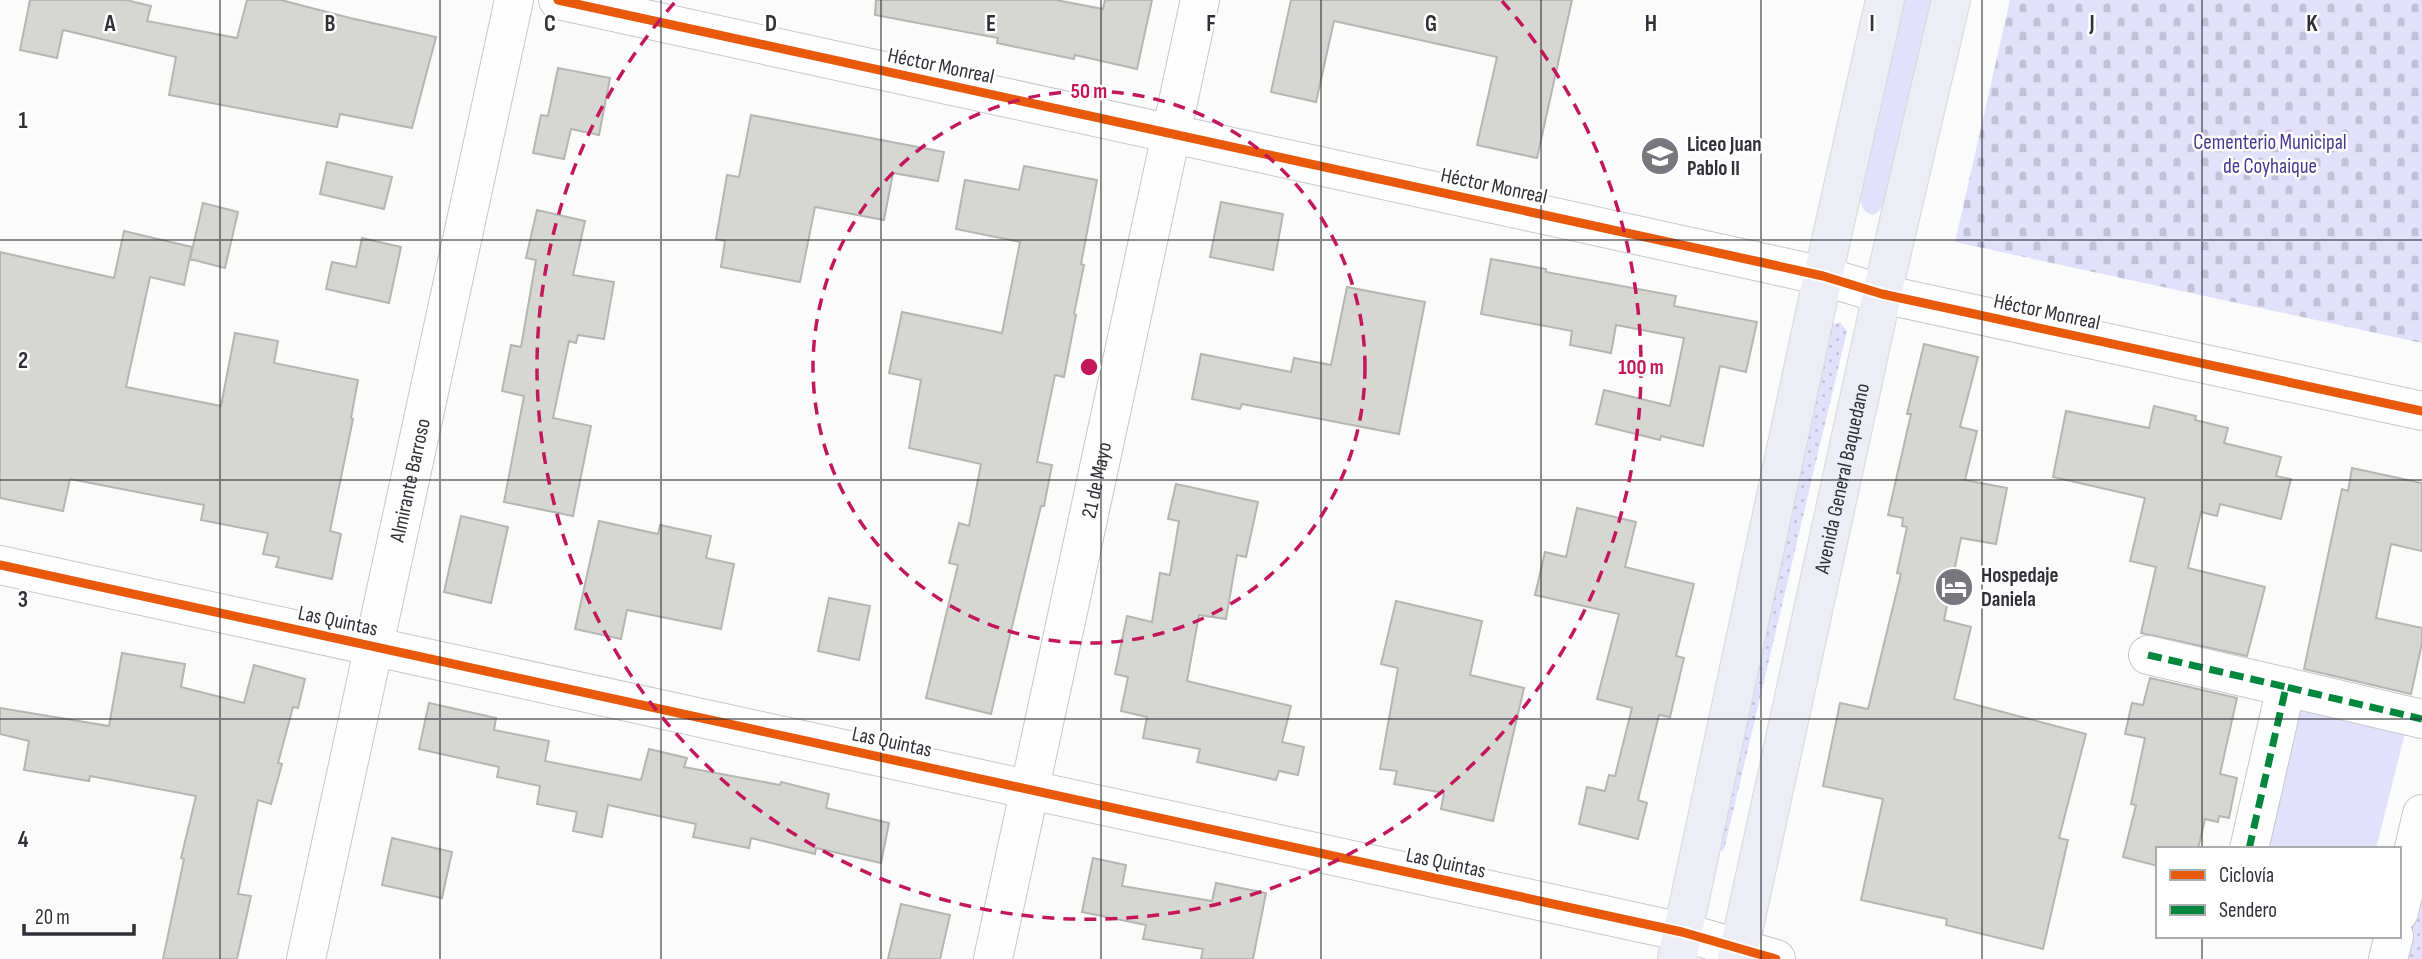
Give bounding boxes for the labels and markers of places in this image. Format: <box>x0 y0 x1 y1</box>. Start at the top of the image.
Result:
place label: Liceo Juan Pablo II <box>1687 132 1762 181</box>
school or university icon: Liceo Juan Pablo II <box>1639 135 1681 177</box>
centre of rings <box>1077 355 1101 379</box>
place label: Hospedaje Daniela <box>1981 563 2058 612</box>
hotel icon: Hospedaje Daniela <box>1933 566 1975 608</box>

